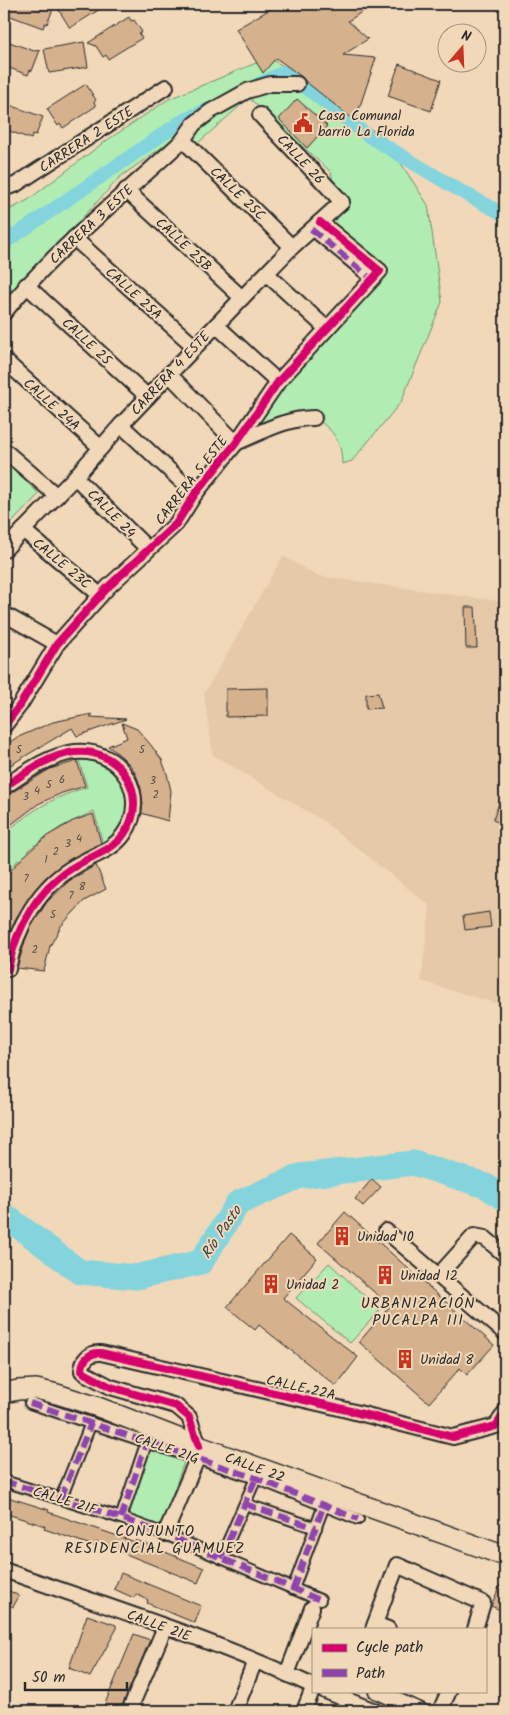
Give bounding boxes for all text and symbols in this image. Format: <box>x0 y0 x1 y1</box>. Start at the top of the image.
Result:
north arrow <box>436 22 486 72</box>
text: N <box>458 25 474 49</box>
street label: CARRERA 2 ESTE <box>35 101 139 179</box>
place label: Casa Comunal barrio La Florida <box>318 105 415 143</box>
public building icon: Casa Comunal barrio La Florida <box>292 112 314 134</box>
street label: CALLE 26 <box>271 130 329 190</box>
street label: CALLE 25C <box>204 161 270 226</box>
street label: CARRERA 3 ESTE <box>44 179 140 270</box>
street label: CALLE 25B <box>150 213 217 277</box>
street label: CALLE 25A <box>100 262 167 325</box>
street label: CALLE 25 <box>56 313 117 372</box>
street label: CARRERA 4 ESTE <box>126 326 216 421</box>
street label: CALLE 24A <box>18 373 85 436</box>
street label: CARRERA 5 ESTE <box>150 431 234 530</box>
street label: CALLE 24 <box>82 484 141 544</box>
street label: CALLE 23C <box>27 533 95 595</box>
house number: 5 <box>16 741 23 759</box>
house number: 5 <box>139 741 146 759</box>
house number: 6 <box>59 771 65 789</box>
house number: 3 <box>150 772 156 790</box>
house number: 5 <box>46 776 53 794</box>
house number: 4 <box>34 782 40 800</box>
house number: 2 <box>153 786 159 804</box>
house number: 3 <box>23 788 29 806</box>
house number: 4 <box>76 830 82 848</box>
house number: 3 <box>65 835 71 853</box>
house number: 2 <box>53 843 59 861</box>
house number: 1 <box>44 851 48 869</box>
house number: 7 <box>23 870 29 888</box>
house number: 8 <box>79 878 86 896</box>
house number: 7 <box>68 887 74 905</box>
house number: 5 <box>50 906 57 924</box>
house number: 2 <box>32 941 38 959</box>
water label: Río Pasto <box>195 1200 249 1264</box>
building icon: Unidad 10 <box>331 1225 353 1247</box>
place label: Unidad 10 <box>357 1226 414 1248</box>
building icon: Unidad 12 <box>374 1264 396 1286</box>
place label: Unidad 12 <box>400 1265 458 1287</box>
building icon: Unidad 2 <box>260 1273 282 1295</box>
place label: Unidad 2 <box>286 1274 339 1296</box>
district label: URBANIZACIÓN PUCALPA III <box>361 1292 475 1333</box>
building icon: Unidad 8 <box>394 1348 416 1370</box>
place label: Unidad 8 <box>420 1349 474 1371</box>
street label: CALLE 22A <box>264 1369 338 1407</box>
street label: CALLE 21G <box>131 1428 202 1470</box>
street label: CALLE 22 <box>222 1447 288 1489</box>
street label: CALLE 21F <box>30 1481 101 1522</box>
district label: CONJUNTO RESIDENCIAL GUAMUEZ <box>65 1520 245 1561</box>
street label: CALLE 21E <box>124 1604 195 1648</box>
legend <box>312 1628 486 1692</box>
text: Cycle path <box>356 1636 423 1660</box>
scale bar <box>25 1660 128 1692</box>
text: Path <box>356 1662 385 1686</box>
text: 50 m <box>32 1666 66 1690</box>

